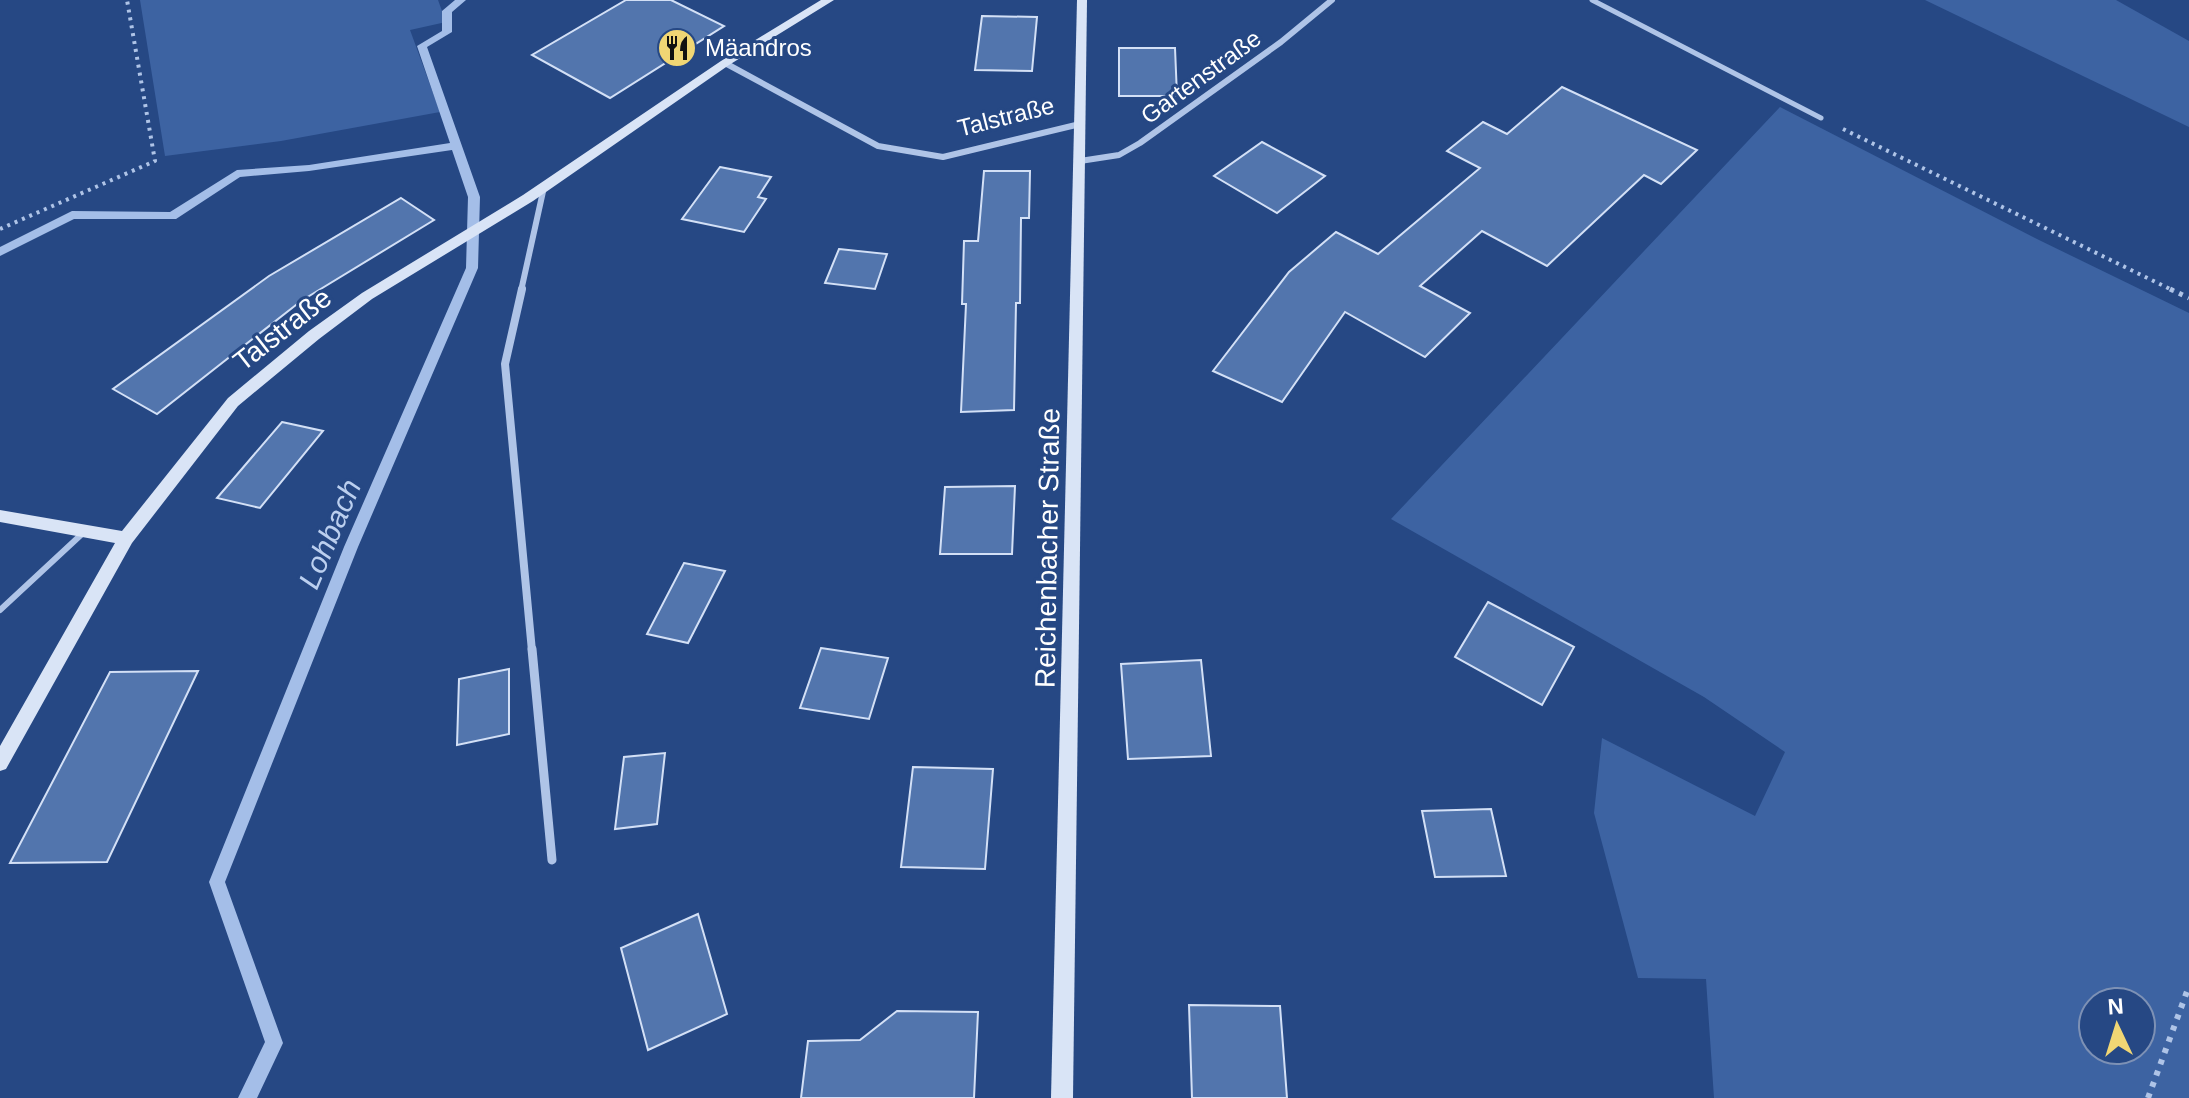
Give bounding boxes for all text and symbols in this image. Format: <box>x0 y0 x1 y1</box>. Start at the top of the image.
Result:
street label: Gartenstraße <box>1136 24 1266 129</box>
restaurant icon: Mäandros <box>656 27 698 69</box>
place label: Mäandros <box>705 34 812 61</box>
street label: Talstraße <box>955 91 1057 142</box>
street label: Talstraße <box>227 282 337 377</box>
street label: Reichenbacher Straße <box>1030 408 1065 688</box>
water label: Lohbach <box>292 474 367 593</box>
north arrow <box>2077 986 2157 1066</box>
text: N <box>2107 994 2124 1020</box>

